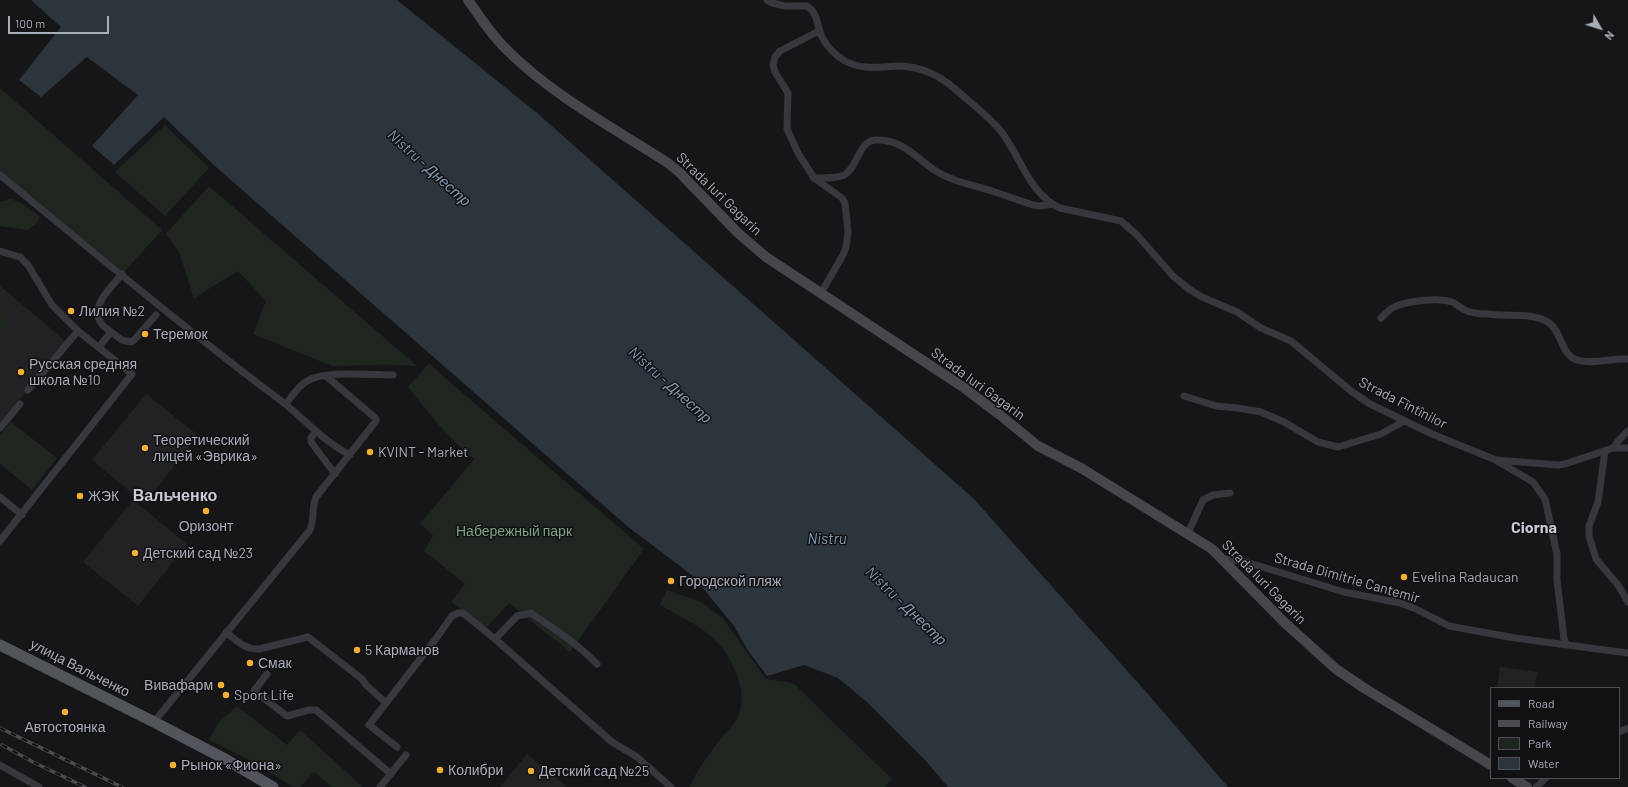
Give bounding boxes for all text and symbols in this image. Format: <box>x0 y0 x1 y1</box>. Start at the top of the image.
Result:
scale bar <box>10 8 111 34</box>
north arrow <box>1580 8 1620 48</box>
text: 100 m <box>15 16 45 30</box>
text: N <box>1602 29 1617 43</box>
water label: Nistru - Днестр <box>384 126 474 210</box>
street label: Strada Iuri Gagarin <box>673 149 765 239</box>
place label: Лилия №2 <box>79 303 145 319</box>
marker: Лилия №2 <box>66 306 76 316</box>
place label: Теремок <box>153 326 208 342</box>
marker: Теремок <box>140 329 150 339</box>
water label: Nistru - Днестр <box>625 343 715 427</box>
street label: Strada Iuri Gagarin <box>928 344 1028 424</box>
place label: Русская средняя школа №10 <box>29 356 137 388</box>
marker: Русская средняя школа №10 <box>16 367 26 377</box>
street label: Strada Fîntînilor <box>1356 374 1450 432</box>
place label: Теоретический лицей «Эврика» <box>153 432 258 464</box>
marker: Теоретический лицей «Эврика» <box>140 443 150 453</box>
place label: KVINT - Market <box>378 444 468 460</box>
marker: KVINT - Market <box>365 447 375 457</box>
district label: Вальченко <box>133 486 217 506</box>
place label: ЖЭК <box>88 488 119 504</box>
marker: ЖЭК <box>75 491 85 501</box>
marker: Оризонт <box>201 506 211 516</box>
place label: Оризонт <box>179 518 233 534</box>
district label: Ciorna <box>1511 518 1557 538</box>
park label: Набережный парк <box>456 523 572 539</box>
water label: Nistru <box>808 530 846 548</box>
street label: Strada Iuri Gagarin <box>1218 536 1310 628</box>
place label: Детский сад №23 <box>143 545 253 561</box>
marker: Детский сад №23 <box>130 548 140 558</box>
street label: Strada Dimitrie Cantemir <box>1273 549 1421 607</box>
water label: Nistru - Днестр <box>862 563 950 649</box>
place label: Evelina Radaucan <box>1412 569 1519 585</box>
marker: Evelina Radaucan <box>1399 572 1409 582</box>
place label: Городской пляж <box>679 573 781 589</box>
marker: Городской пляж <box>666 576 676 586</box>
street label: улица Вальченко <box>27 636 133 700</box>
place label: 5 Карманов <box>365 642 439 658</box>
marker: 5 Карманов <box>352 645 362 655</box>
place label: Смак <box>258 655 292 671</box>
marker: Смак <box>245 658 255 668</box>
place label: Вивафарм <box>144 677 213 693</box>
marker: Вивафарм <box>216 680 226 690</box>
place label: Sport Life <box>234 687 294 703</box>
legend <box>1490 687 1620 779</box>
marker: Sport Life <box>221 690 231 700</box>
text: Road <box>1528 696 1555 710</box>
marker: Автостоянка <box>60 707 70 717</box>
text: Railway <box>1528 716 1567 730</box>
place label: Автостоянка <box>24 719 106 735</box>
text: Park <box>1528 736 1552 750</box>
text: Water <box>1528 756 1559 770</box>
place label: Рынок «Фиона» <box>181 757 282 773</box>
marker: Рынок «Фиона» <box>168 760 178 770</box>
place label: Колибри <box>448 762 503 778</box>
place label: Детский сад №25 <box>539 763 649 779</box>
marker: Колибри <box>435 765 445 775</box>
marker: Детский сад №25 <box>526 766 536 776</box>

